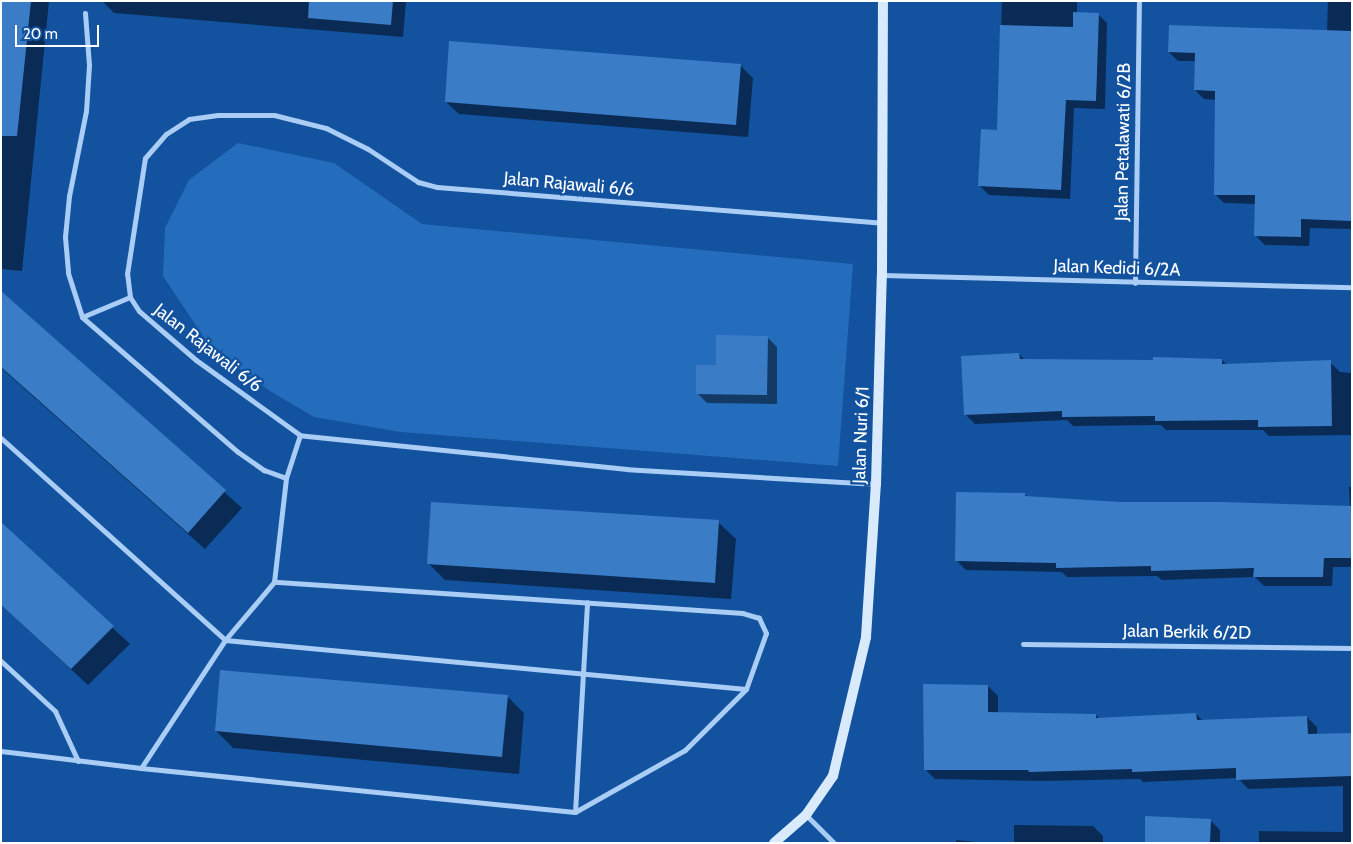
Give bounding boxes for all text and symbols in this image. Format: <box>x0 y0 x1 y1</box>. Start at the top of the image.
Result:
scale bar <box>18 15 101 47</box>
text: 20 m <box>23 25 58 43</box>
street label: Jalan Petalawati 6/2B <box>1111 63 1135 221</box>
street label: Jalan Rajawali 6/6 <box>503 168 635 200</box>
street label: Jalan Kedidi 6/2A <box>1053 255 1181 281</box>
street label: Jalan Rajawali 6/6 <box>150 299 266 397</box>
street label: Jalan Nuri 6/1 <box>849 386 873 484</box>
street label: Jalan Berkik 6/2D <box>1123 620 1251 644</box>

